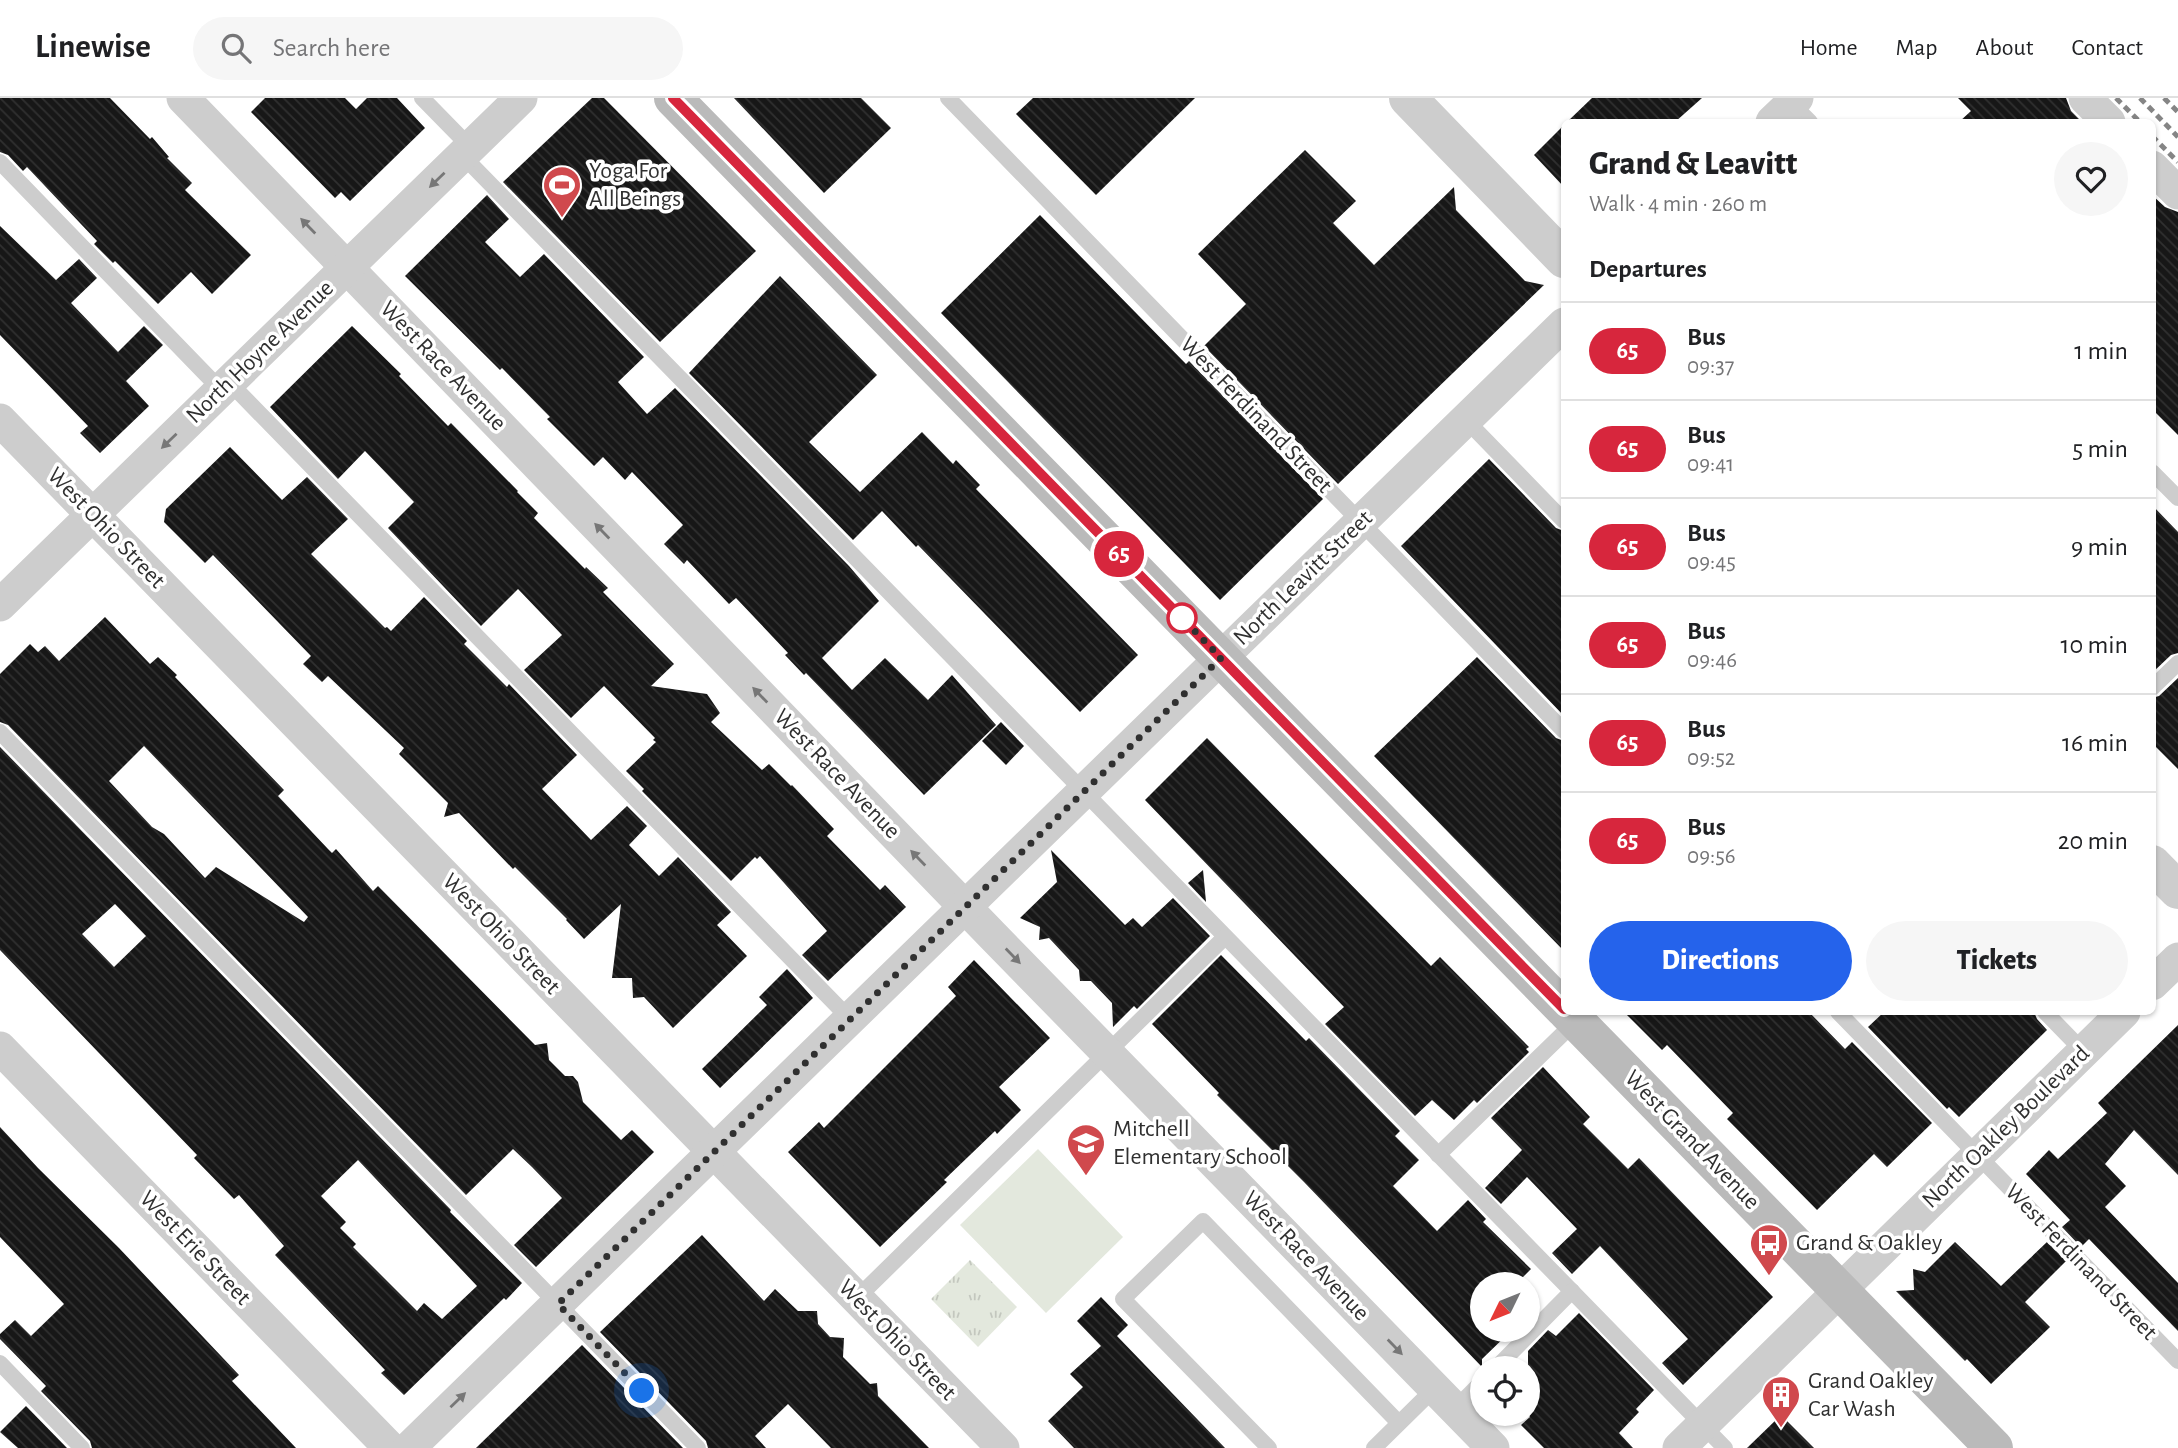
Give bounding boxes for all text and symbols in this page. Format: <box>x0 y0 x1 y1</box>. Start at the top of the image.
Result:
search box <box>193 17 683 80</box>
icon: search <box>217 29 255 67</box>
text: Linewise <box>35 31 151 64</box>
text: Search here <box>273 35 390 61</box>
text: Home <box>1800 36 1858 60</box>
text: Map <box>1896 36 1938 60</box>
text: About <box>1976 36 2033 60</box>
text: Contact <box>2071 36 2143 60</box>
button: heart <box>2054 142 2128 216</box>
text: Grand & Leavitt <box>1589 148 1797 181</box>
place label: Yoga For All Beings <box>589 159 681 211</box>
sports icon: Yoga For All Beings <box>541 164 583 219</box>
one-way arrow <box>429 171 446 187</box>
text: Walk · 4 min · 260 m <box>1589 193 1767 216</box>
one-way arrow <box>300 219 317 235</box>
text: Departures <box>1589 256 1707 282</box>
street label: North Hoyne Avenue <box>182 276 338 428</box>
street label: West Race Avenue <box>375 296 511 436</box>
text: Bus <box>1687 324 1726 350</box>
street label: West Ferdinand Street <box>1175 332 1337 498</box>
text: 1 min <box>2074 338 2128 364</box>
text: 65 <box>1617 339 1638 363</box>
text: 09:37 <box>1687 355 1734 378</box>
text: Bus <box>1687 422 1726 448</box>
one-way arrow <box>160 433 177 450</box>
text: 5 min <box>2072 436 2128 462</box>
text: 65 <box>1617 437 1638 461</box>
text: 09:41 <box>1687 453 1734 476</box>
street label: West Ohio Street <box>43 463 170 593</box>
street label: North Leavitt Street <box>1229 506 1377 650</box>
text: Bus <box>1687 520 1726 546</box>
one-way arrow <box>595 523 611 540</box>
line badge: 65 <box>1088 531 1150 577</box>
text: 9 min <box>2071 534 2128 560</box>
text: 65 <box>1617 535 1638 559</box>
text: 65 <box>1108 542 1130 566</box>
text: 09:45 <box>1687 551 1736 574</box>
unlabelled marker <box>1167 603 1197 633</box>
text: Bus <box>1687 618 1726 644</box>
text: 10 min <box>2061 632 2128 658</box>
text: 65 <box>1617 633 1638 657</box>
text: 09:46 <box>1687 649 1737 672</box>
one-way arrow <box>753 687 769 704</box>
street label: West Race Avenue <box>769 704 905 844</box>
text: Bus <box>1687 716 1726 742</box>
text: 16 min <box>2062 730 2128 756</box>
text: 65 <box>1617 731 1638 755</box>
text: 09:52 <box>1687 747 1735 770</box>
text: Bus <box>1687 814 1726 840</box>
text: 20 min <box>2058 828 2128 854</box>
text: 65 <box>1617 829 1638 853</box>
text: 09:56 <box>1687 845 1736 868</box>
one-way arrow <box>910 850 927 867</box>
street label: West Ohio Street <box>438 869 565 999</box>
button: Directions <box>1589 921 1852 1001</box>
button: Tickets <box>1866 921 2128 1001</box>
one-way arrow <box>1004 948 1021 964</box>
street label: North Oakley Boulevard <box>1918 1041 2094 1213</box>
street label: West Grand Avenue <box>1620 1066 1764 1214</box>
place label: Mitchell Elementary School <box>1113 1117 1287 1169</box>
school or university icon: Mitchell Elementary School <box>1065 1122 1107 1177</box>
street label: West Ferdinand Street <box>2000 1179 2162 1345</box>
street label: West Erie Street <box>135 1186 255 1310</box>
street label: West Race Avenue <box>1238 1186 1374 1326</box>
bus stop icon: Grand & Oakley <box>1748 1222 1790 1277</box>
place label: Grand & Oakley <box>1796 1231 1942 1255</box>
north arrow <box>1470 1272 1540 1342</box>
map controls <box>1470 1272 1540 1426</box>
street label: West Ohio Street <box>834 1275 961 1405</box>
one-way arrow <box>1386 1338 1402 1355</box>
button: locate <box>1470 1356 1540 1426</box>
place label: Grand Oakley Car Wash <box>1808 1369 1934 1421</box>
your location <box>624 1373 659 1408</box>
building icon: Grand Oakley Car Wash <box>1760 1374 1802 1429</box>
one-way arrow <box>449 1393 466 1409</box>

